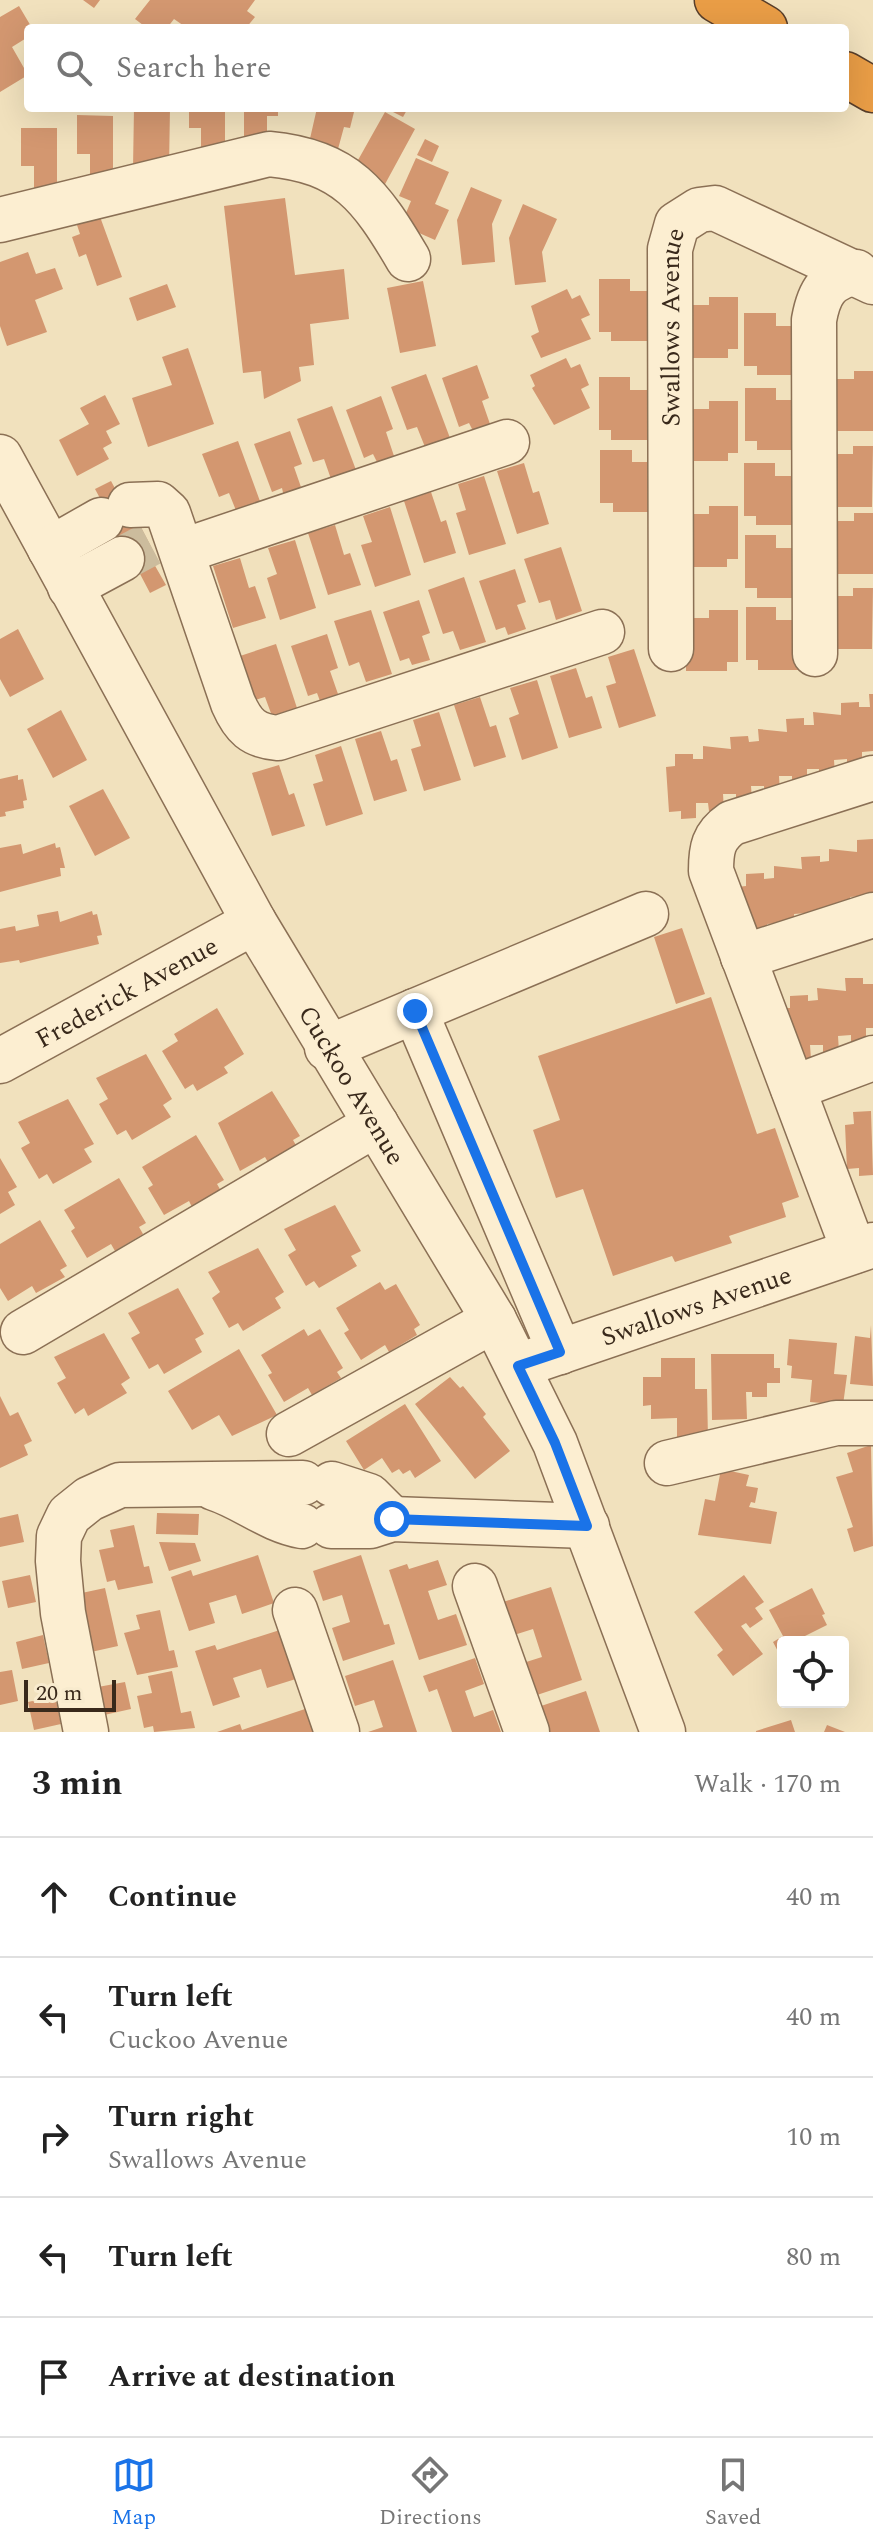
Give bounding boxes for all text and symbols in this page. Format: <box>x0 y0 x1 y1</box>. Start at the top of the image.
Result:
search box <box>24 24 849 112</box>
text: Search here <box>116 45 272 91</box>
icon: search <box>52 46 96 90</box>
street label: Swallows Avenue <box>650 223 696 427</box>
street label: Frederick Avenue <box>28 926 225 1059</box>
route end <box>397 993 433 1029</box>
street label: Cuckoo Avenue <box>288 998 415 1173</box>
street label: Swallows Avenue <box>596 1255 797 1357</box>
route start <box>374 1501 410 1537</box>
map controls <box>777 1636 849 1708</box>
button: locate <box>777 1636 849 1708</box>
scale bar <box>24 1676 116 1712</box>
text: 20 m <box>36 1677 82 1710</box>
text: 3 min <box>32 1758 122 1810</box>
text: Walk · 170 m <box>694 1764 841 1804</box>
text: Continue <box>108 1874 237 1920</box>
icon: ahead <box>32 1875 76 1919</box>
text: 40 m <box>786 1877 841 1917</box>
text: Turn left <box>108 1974 233 2020</box>
icon: left <box>32 1995 76 2039</box>
text: 40 m <box>786 1997 841 2037</box>
text: Cuckoo Avenue <box>108 2020 288 2060</box>
text: Turn right <box>108 2094 254 2140</box>
icon: right <box>32 2115 76 2159</box>
text: 10 m <box>786 2117 841 2157</box>
text: Swallows Avenue <box>108 2140 307 2180</box>
text: Turn left <box>108 2234 233 2280</box>
icon: left <box>32 2235 76 2279</box>
text: 80 m <box>786 2237 841 2277</box>
text: Arrive at destination <box>108 2354 395 2400</box>
icon: arrive <box>32 2355 76 2399</box>
tab: Map <box>112 2453 156 2534</box>
tab: Directions <box>379 2453 482 2534</box>
tab: Saved <box>705 2453 761 2534</box>

